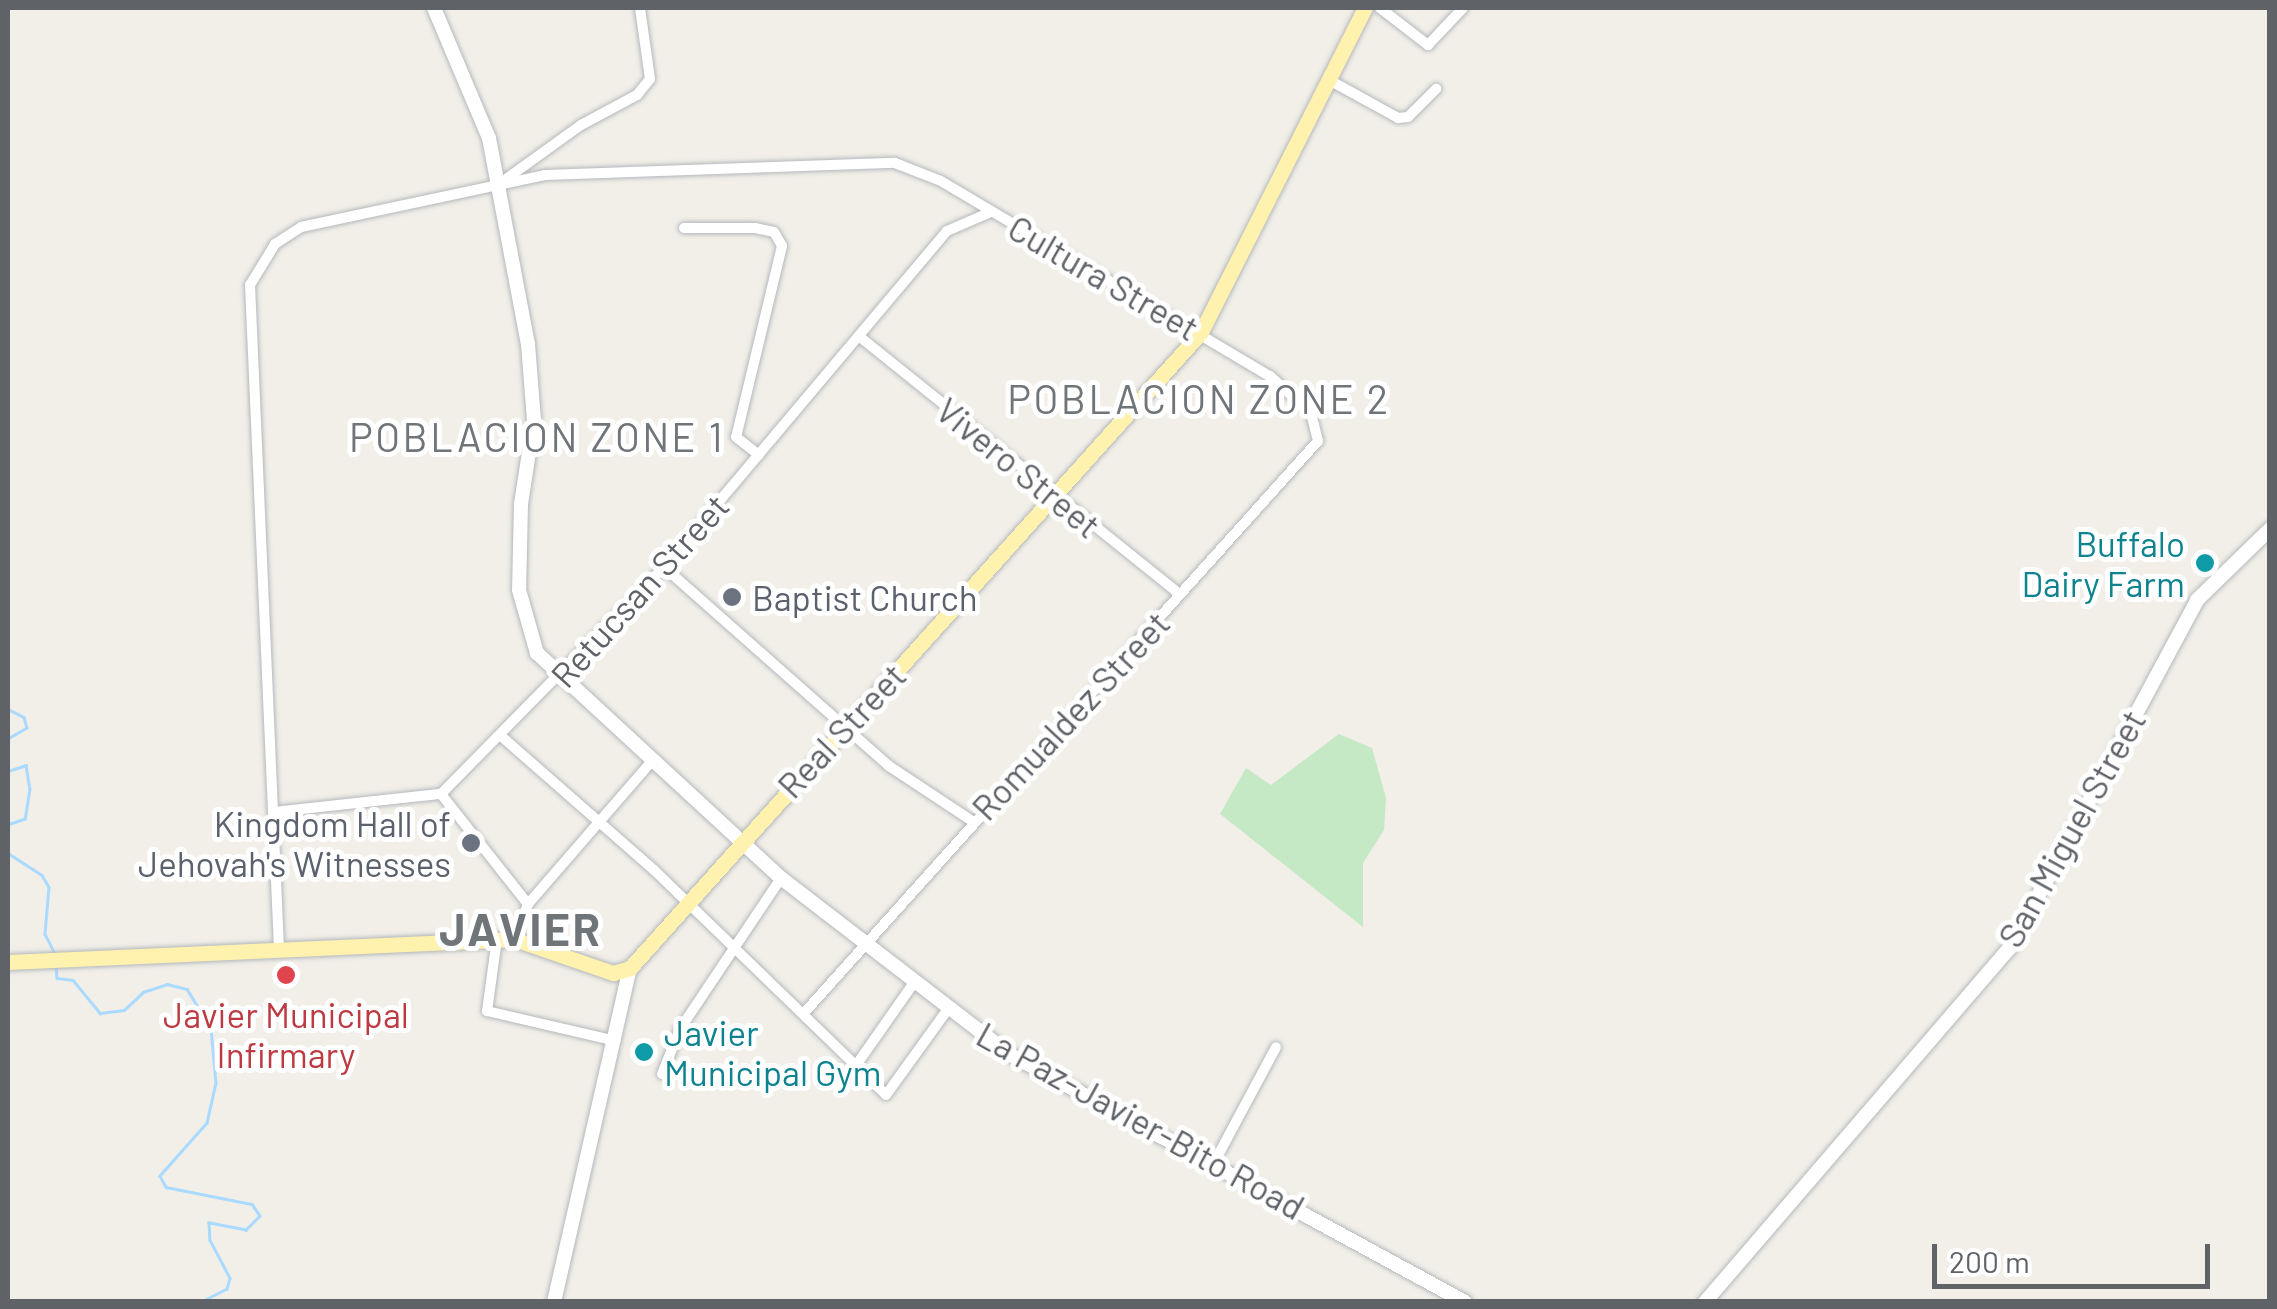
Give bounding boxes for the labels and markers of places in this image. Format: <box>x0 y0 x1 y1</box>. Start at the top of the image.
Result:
place label: Buffalo Dairy Farm <box>2022 522 2185 604</box>
marker: Buffalo Dairy Farm <box>2194 552 2216 574</box>
place label: Baptist Church <box>752 576 978 618</box>
marker: Baptist Church <box>721 586 743 608</box>
place label: Kingdom Hall of Jehovah's Witnesses <box>138 802 451 884</box>
marker: Kingdom Hall of Jehovah's Witnesses <box>460 832 482 854</box>
marker: Javier Municipal Infirmary <box>273 962 299 988</box>
place label: Javier Municipal Infirmary <box>163 993 409 1075</box>
place label: Javier Municipal Gym <box>664 1011 881 1093</box>
marker: Javier Municipal Gym <box>633 1041 655 1063</box>

